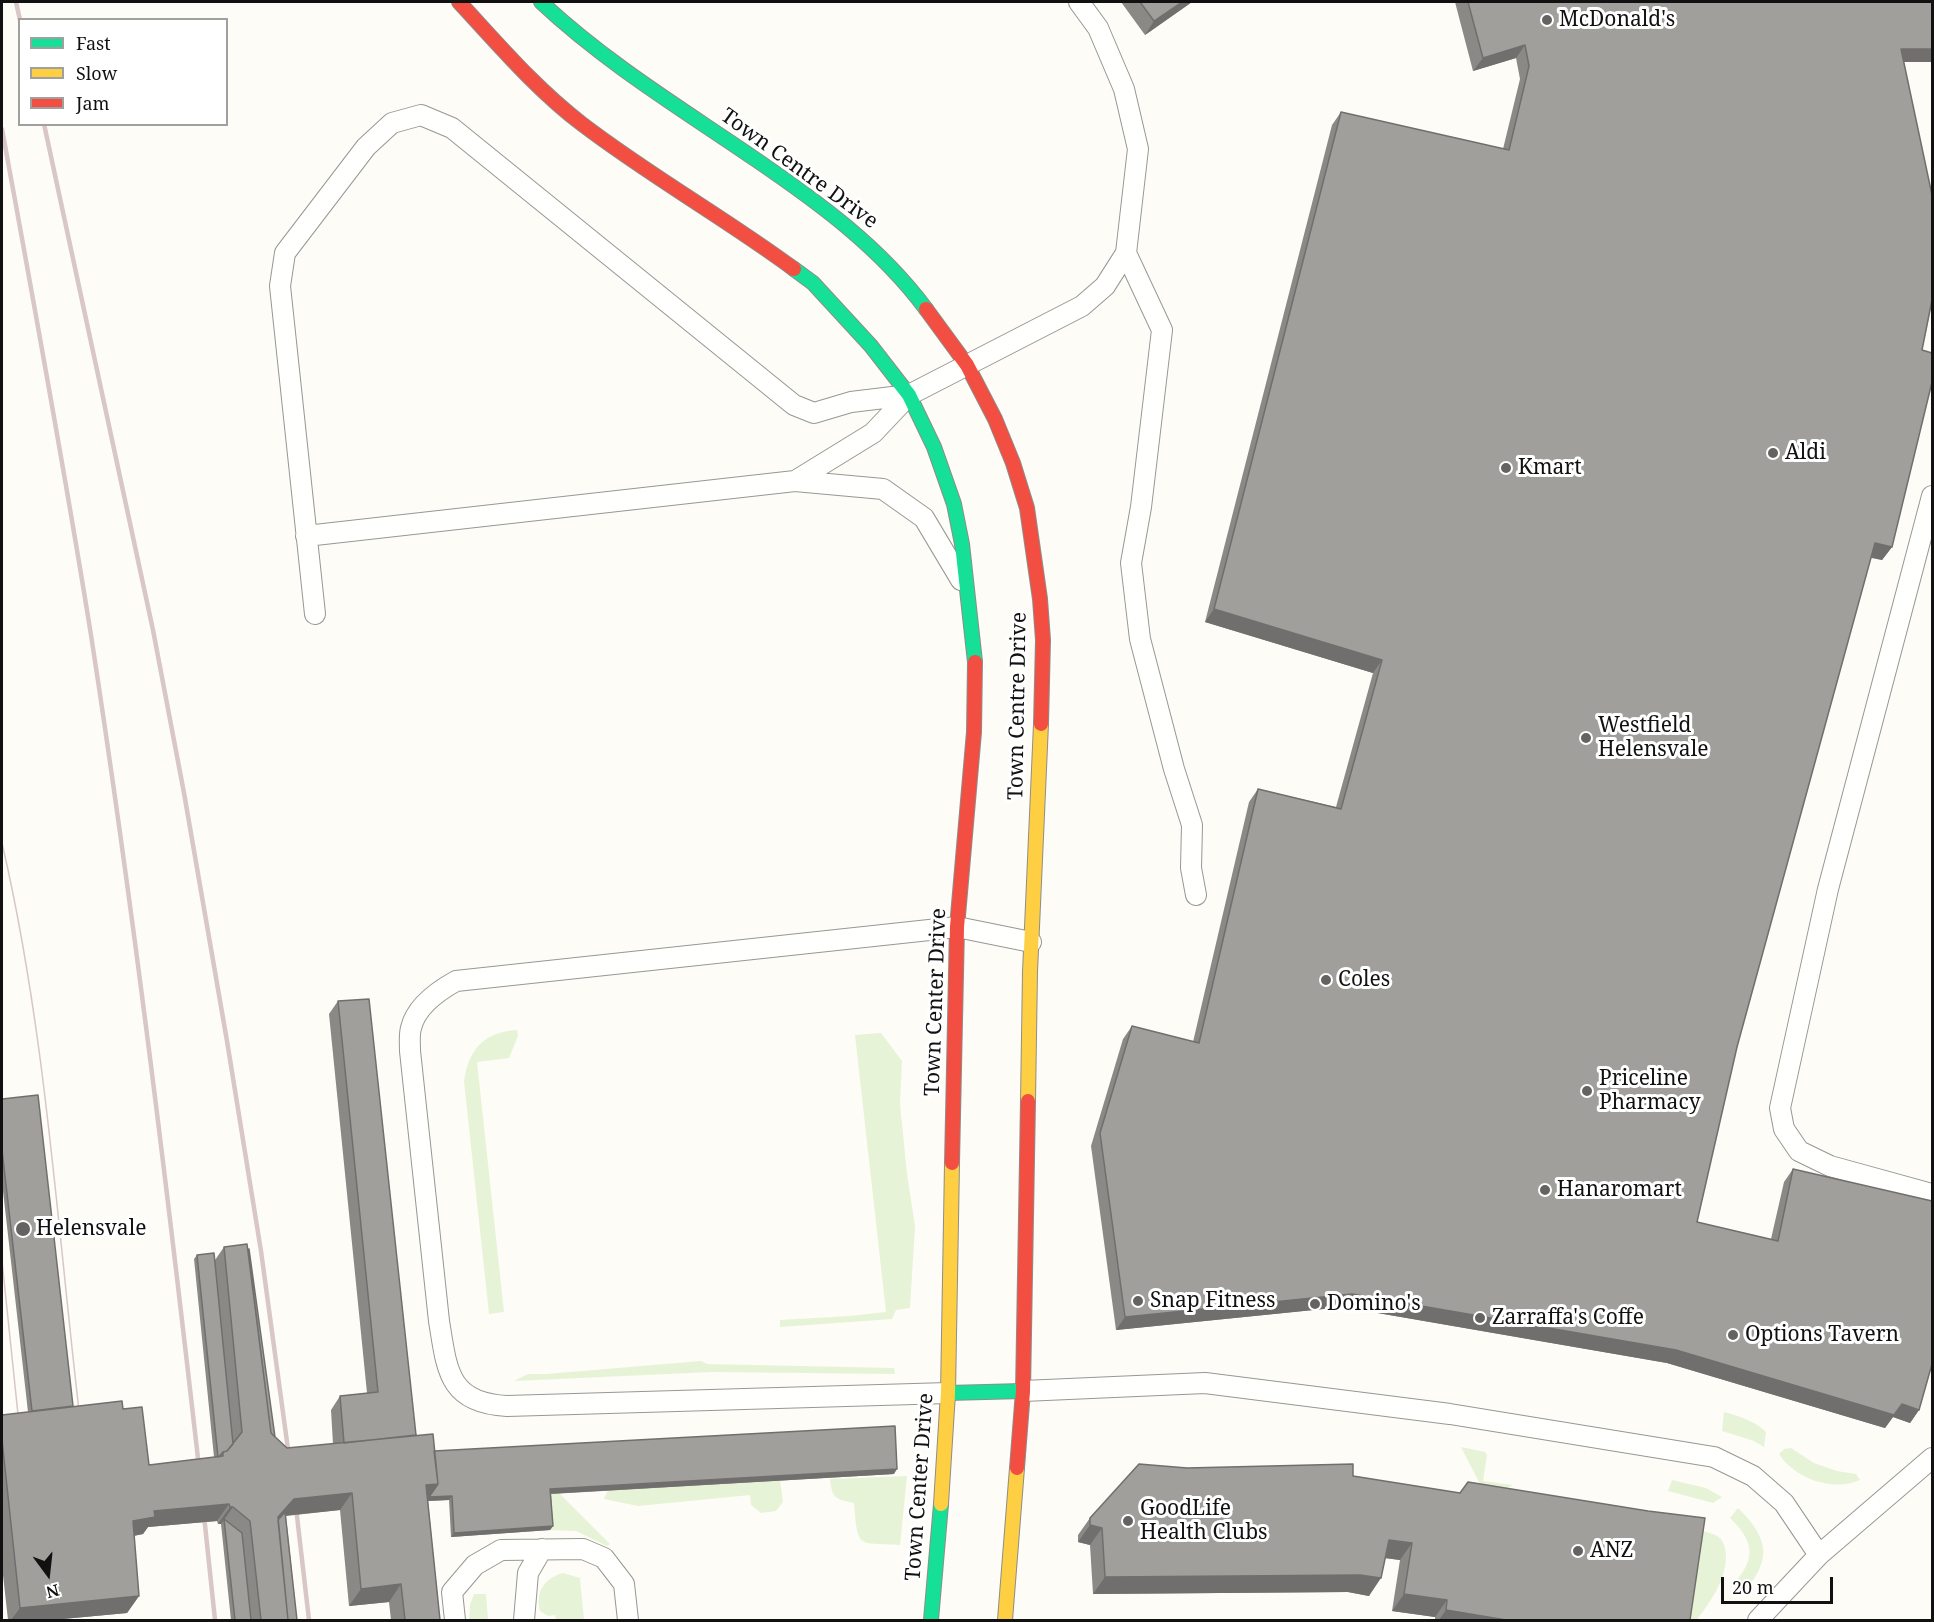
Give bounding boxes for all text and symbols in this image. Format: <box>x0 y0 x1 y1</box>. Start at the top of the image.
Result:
place label: McDonald's <box>1559 7 1675 33</box>
marker: McDonald's <box>1540 13 1554 27</box>
legend <box>18 18 228 126</box>
text: Fast <box>76 31 111 55</box>
text: Slow <box>76 61 117 85</box>
text: Jam <box>76 91 110 115</box>
street label: Town Centre Drive <box>716 104 882 234</box>
place label: Aldi <box>1785 440 1826 466</box>
marker: Aldi <box>1766 446 1780 460</box>
place label: Kmart <box>1518 455 1582 481</box>
marker: Kmart <box>1499 461 1513 475</box>
street label: Town Centre Drive <box>1004 612 1032 800</box>
place label: Westfield Helensvale <box>1598 713 1708 763</box>
marker: Westfield Helensvale <box>1579 731 1593 745</box>
street label: Town Center Drive <box>920 908 952 1096</box>
place label: Coles <box>1338 967 1390 993</box>
marker: Coles <box>1319 973 1333 987</box>
place label: Priceline Pharmacy <box>1599 1066 1701 1116</box>
marker: Priceline Pharmacy <box>1580 1084 1594 1098</box>
place label: Hanaromart <box>1557 1177 1682 1203</box>
marker: Hanaromart <box>1538 1183 1552 1197</box>
place label: Helensvale <box>36 1216 146 1242</box>
marker: Helensvale <box>14 1220 32 1238</box>
place label: Snap Fitness <box>1150 1288 1275 1314</box>
place label: Domino's <box>1327 1291 1421 1317</box>
marker: Snap Fitness <box>1131 1294 1145 1308</box>
marker: Domino's <box>1308 1297 1322 1311</box>
place label: Zarraffa's Coffe <box>1492 1305 1644 1331</box>
marker: Zarraffa's Coffe <box>1473 1311 1487 1325</box>
place label: Options Tavern <box>1745 1322 1899 1348</box>
marker: Options Tavern <box>1726 1328 1740 1342</box>
street label: Town Center Drive <box>901 1392 939 1582</box>
place label: GoodLife Health Clubs <box>1140 1496 1268 1546</box>
marker: GoodLife Health Clubs <box>1121 1514 1135 1528</box>
place label: ANZ <box>1590 1538 1633 1564</box>
north arrow <box>18 1544 78 1604</box>
marker: ANZ <box>1571 1544 1585 1558</box>
scale bar <box>1724 1565 1836 1603</box>
text: 20 m <box>1732 1575 1774 1599</box>
text: N <box>44 1579 62 1604</box>

